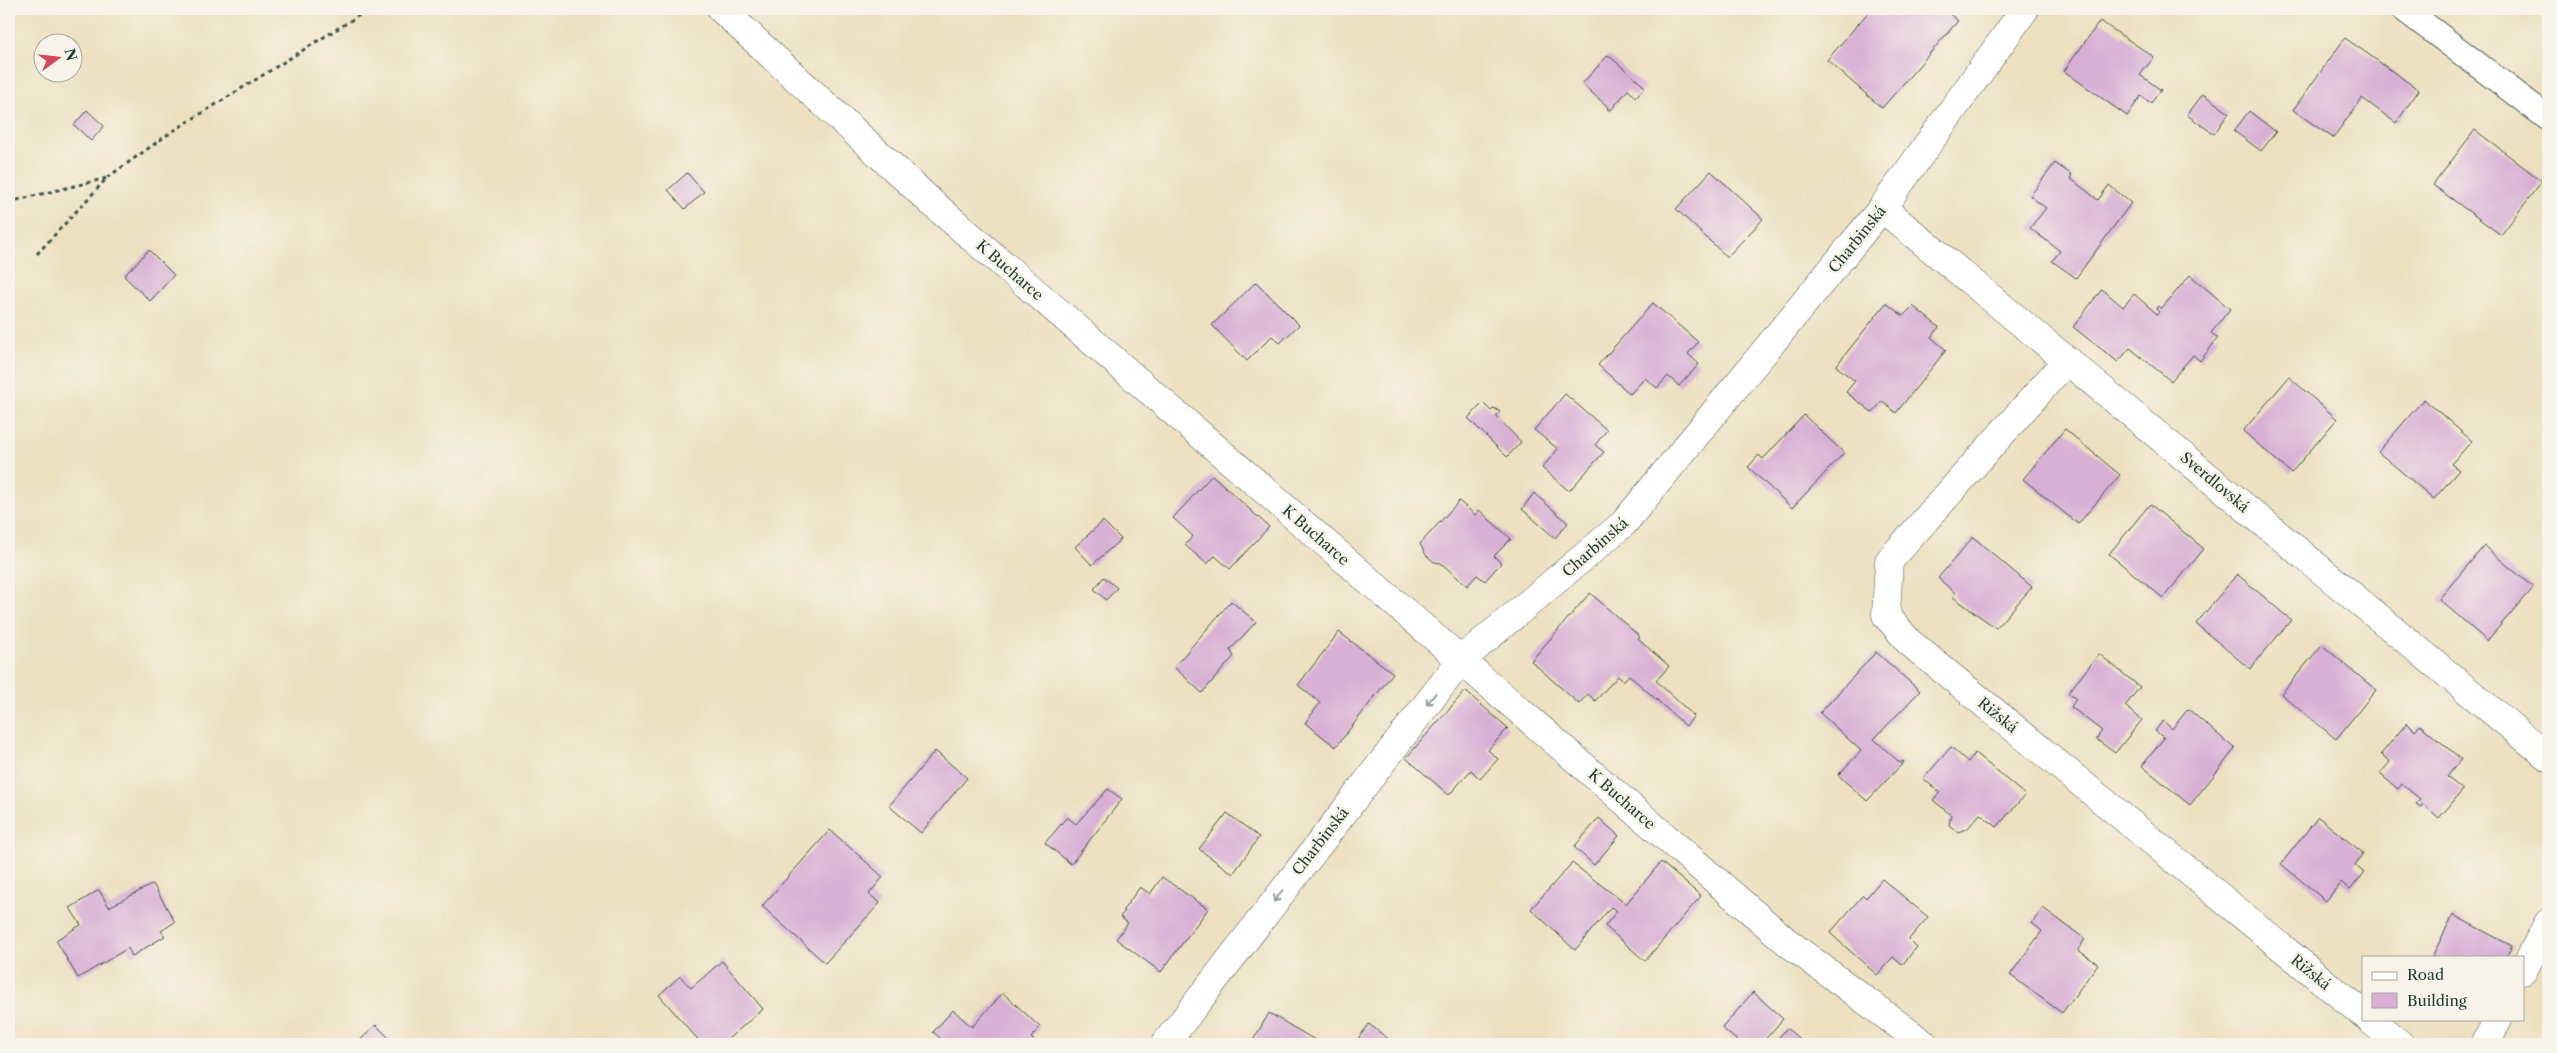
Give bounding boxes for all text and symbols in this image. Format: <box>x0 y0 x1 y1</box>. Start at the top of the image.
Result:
north arrow <box>32 32 82 82</box>
text: N <box>60 46 81 63</box>
street label: Charbinská <box>1824 201 1890 276</box>
street label: K Bucharce <box>973 236 1047 304</box>
street label: Sverdlovská <box>2177 448 2253 516</box>
street label: K Bucharce <box>1279 501 1353 569</box>
street label: Charbinská <box>1558 513 1632 581</box>
one-way arrow <box>1426 692 1437 705</box>
street label: Rižská <box>1974 693 2022 737</box>
street label: K Bucharce <box>1585 765 1659 833</box>
street label: Charbinská <box>1288 803 1352 879</box>
one-way arrow <box>1273 889 1283 903</box>
street label: Rižská <box>2287 950 2335 994</box>
legend <box>2362 956 2524 1020</box>
text: Road <box>2407 965 2444 984</box>
text: Building <box>2407 991 2467 1010</box>

